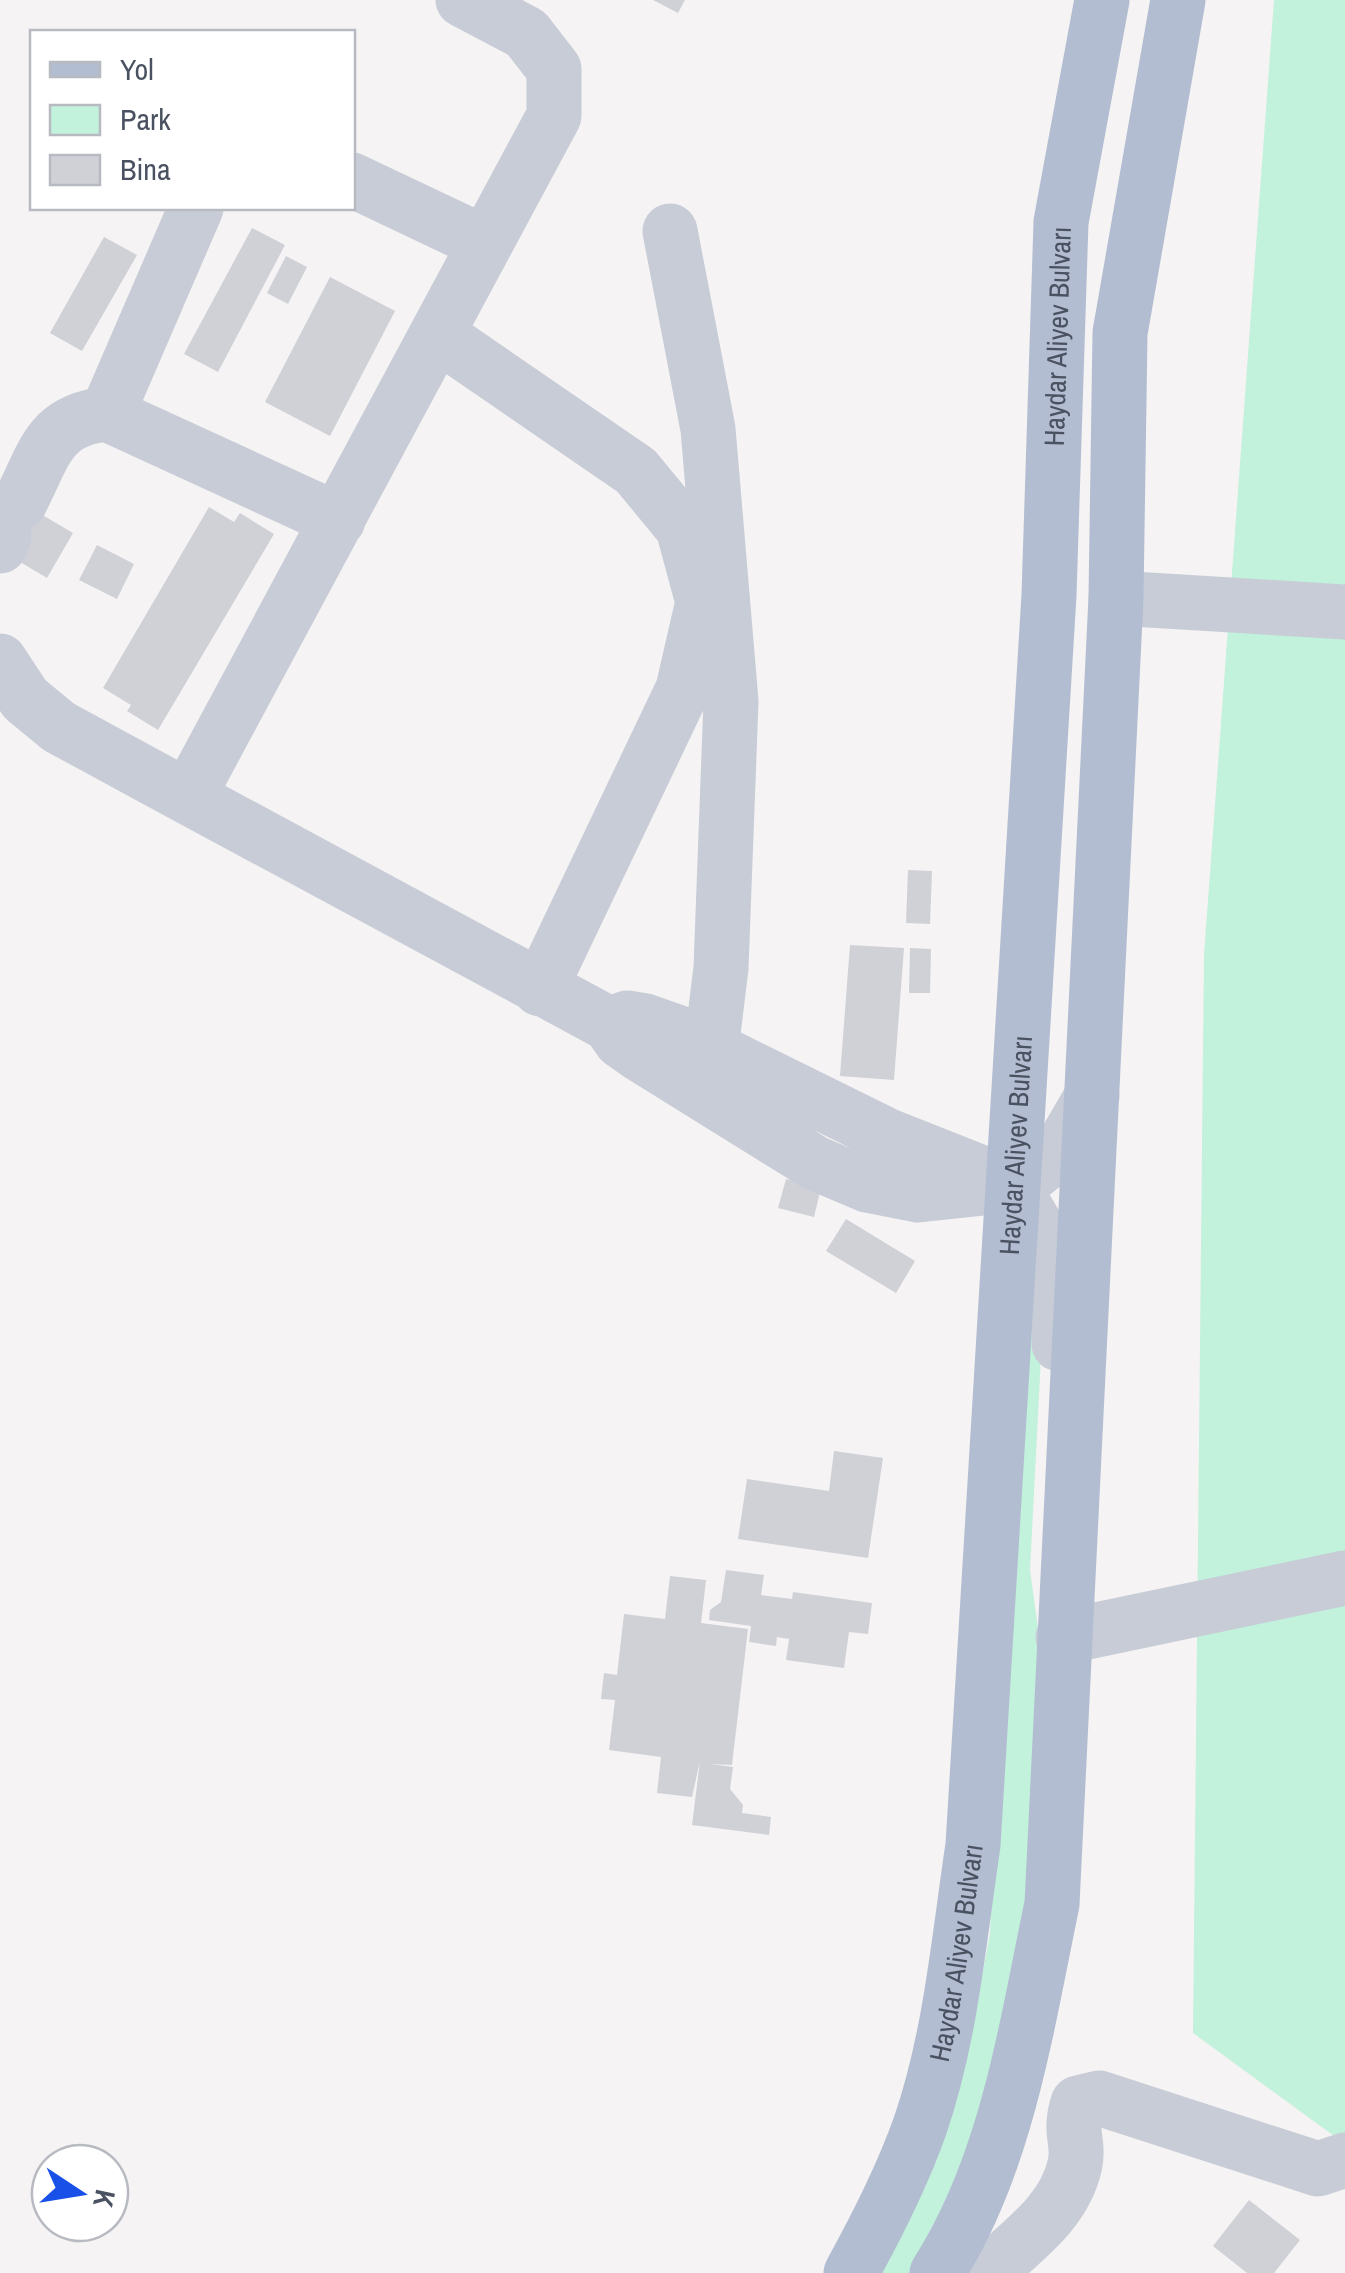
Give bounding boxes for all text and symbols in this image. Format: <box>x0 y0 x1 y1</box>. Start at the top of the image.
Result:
legend <box>30 30 355 210</box>
text: Yol <box>120 49 154 89</box>
text: Park <box>120 99 171 139</box>
text: Bina <box>120 149 171 189</box>
street label: Haydar Aliyev Bulvarı <box>1035 226 1080 447</box>
street label: Haydar Aliyev Bulvarı <box>990 1034 1041 1256</box>
street label: Haydar Aliyev Bulvarı <box>920 1841 992 2065</box>
north arrow <box>30 2143 130 2243</box>
text: K <box>84 2186 125 2211</box>

